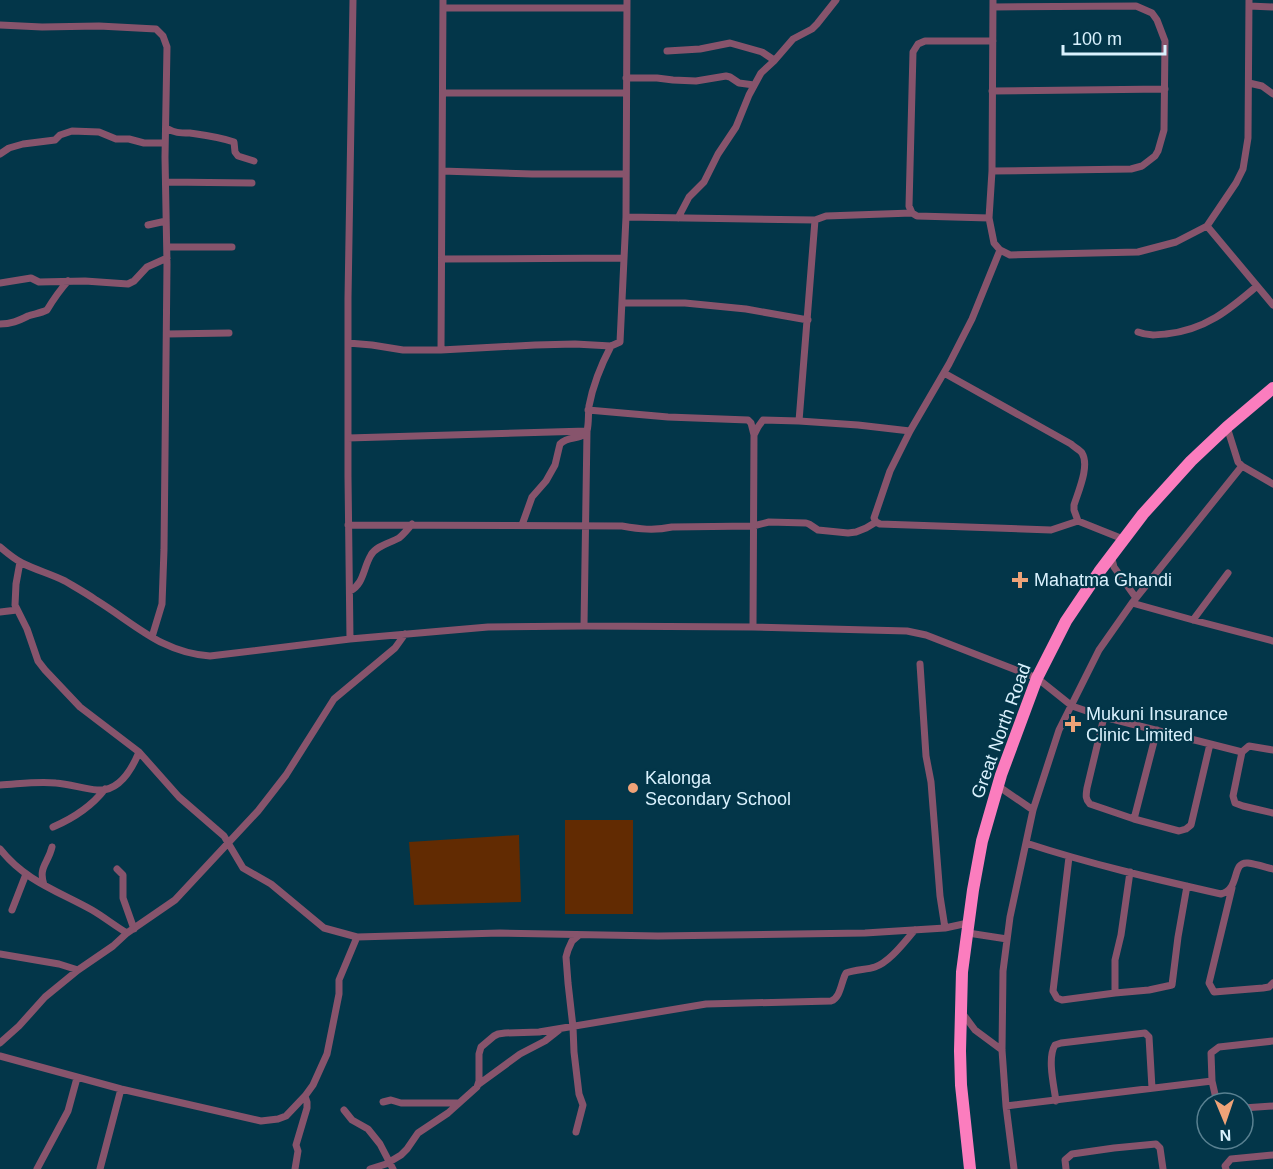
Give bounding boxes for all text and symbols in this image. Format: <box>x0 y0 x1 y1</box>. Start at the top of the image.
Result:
scale bar <box>1063 18 1165 56</box>
text: 100 m <box>1072 29 1122 49</box>
place label: Mahatma Ghandi <box>1034 570 1172 590</box>
marker: Mahatma Ghandi <box>1011 571 1029 589</box>
street label: Great North Road <box>967 661 1035 801</box>
place label: Mukuni Insurance Clinic Limited <box>1086 704 1228 745</box>
marker: Mukuni Insurance Clinic Limited <box>1064 715 1082 733</box>
place label: Kalonga Secondary School <box>645 768 791 809</box>
marker: Kalonga Secondary School <box>626 781 640 795</box>
north arrow <box>1195 1091 1255 1151</box>
text: N <box>1219 1127 1232 1144</box>

